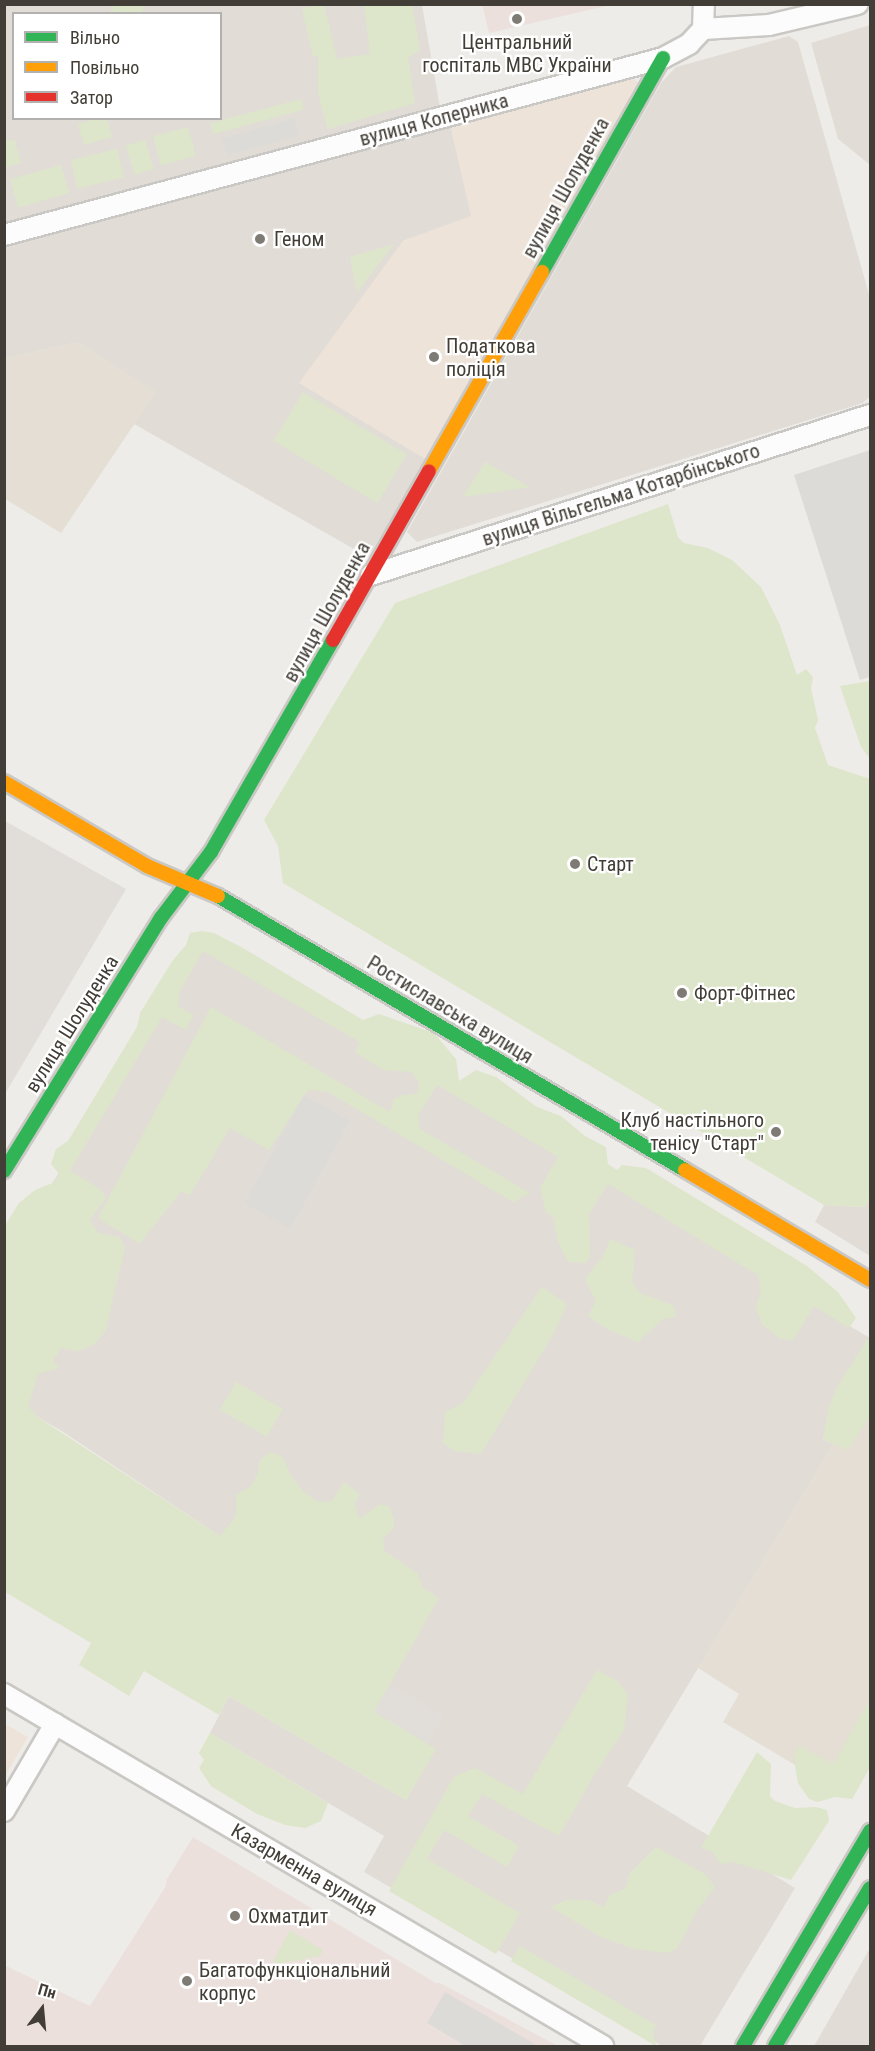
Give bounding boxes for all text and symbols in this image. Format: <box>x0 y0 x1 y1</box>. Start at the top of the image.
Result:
marker: Центральний госпіталь МВС України <box>508 10 526 28</box>
legend <box>12 12 222 120</box>
text: Вільно <box>70 27 120 48</box>
place label: Центральний госпіталь МВС України <box>422 30 612 77</box>
text: Повільно <box>70 57 139 78</box>
text: Затор <box>70 87 113 108</box>
street label: вулиця Коперника <box>357 89 511 151</box>
street label: вулиця Шолуденка <box>518 114 614 262</box>
place label: Геном <box>274 227 324 251</box>
marker: Геном <box>251 230 269 248</box>
place label: Податкова поліція <box>446 334 535 381</box>
marker: Податкова поліція <box>427 350 441 364</box>
street label: вулиця Вільгельма Котарбінського <box>479 439 763 551</box>
street label: вулиця Шолуденка <box>279 538 375 686</box>
place label: Старт <box>587 852 634 876</box>
marker: Старт <box>568 857 582 871</box>
street label: вулиця Шолуденка <box>20 951 124 1097</box>
street label: Ростиславська вулиця <box>363 951 537 1069</box>
place label: Форт-Фітнес <box>694 981 796 1005</box>
marker: Форт-Фітнес <box>675 986 689 1000</box>
place label: Клуб настільного тенісу "Старт" <box>621 1108 764 1155</box>
marker: Клуб настільного тенісу "Старт" <box>769 1125 783 1139</box>
street label: Казарменна вулиця <box>227 1818 381 1922</box>
place label: Охматдит <box>248 1904 328 1928</box>
marker: Охматдит <box>226 1907 244 1925</box>
place label: Багатофункціональний корпус <box>199 1958 390 2005</box>
marker: Багатофункціональний корпус <box>180 1974 194 1988</box>
north arrow <box>12 1979 72 2039</box>
text: Пн <box>36 1980 58 2003</box>

